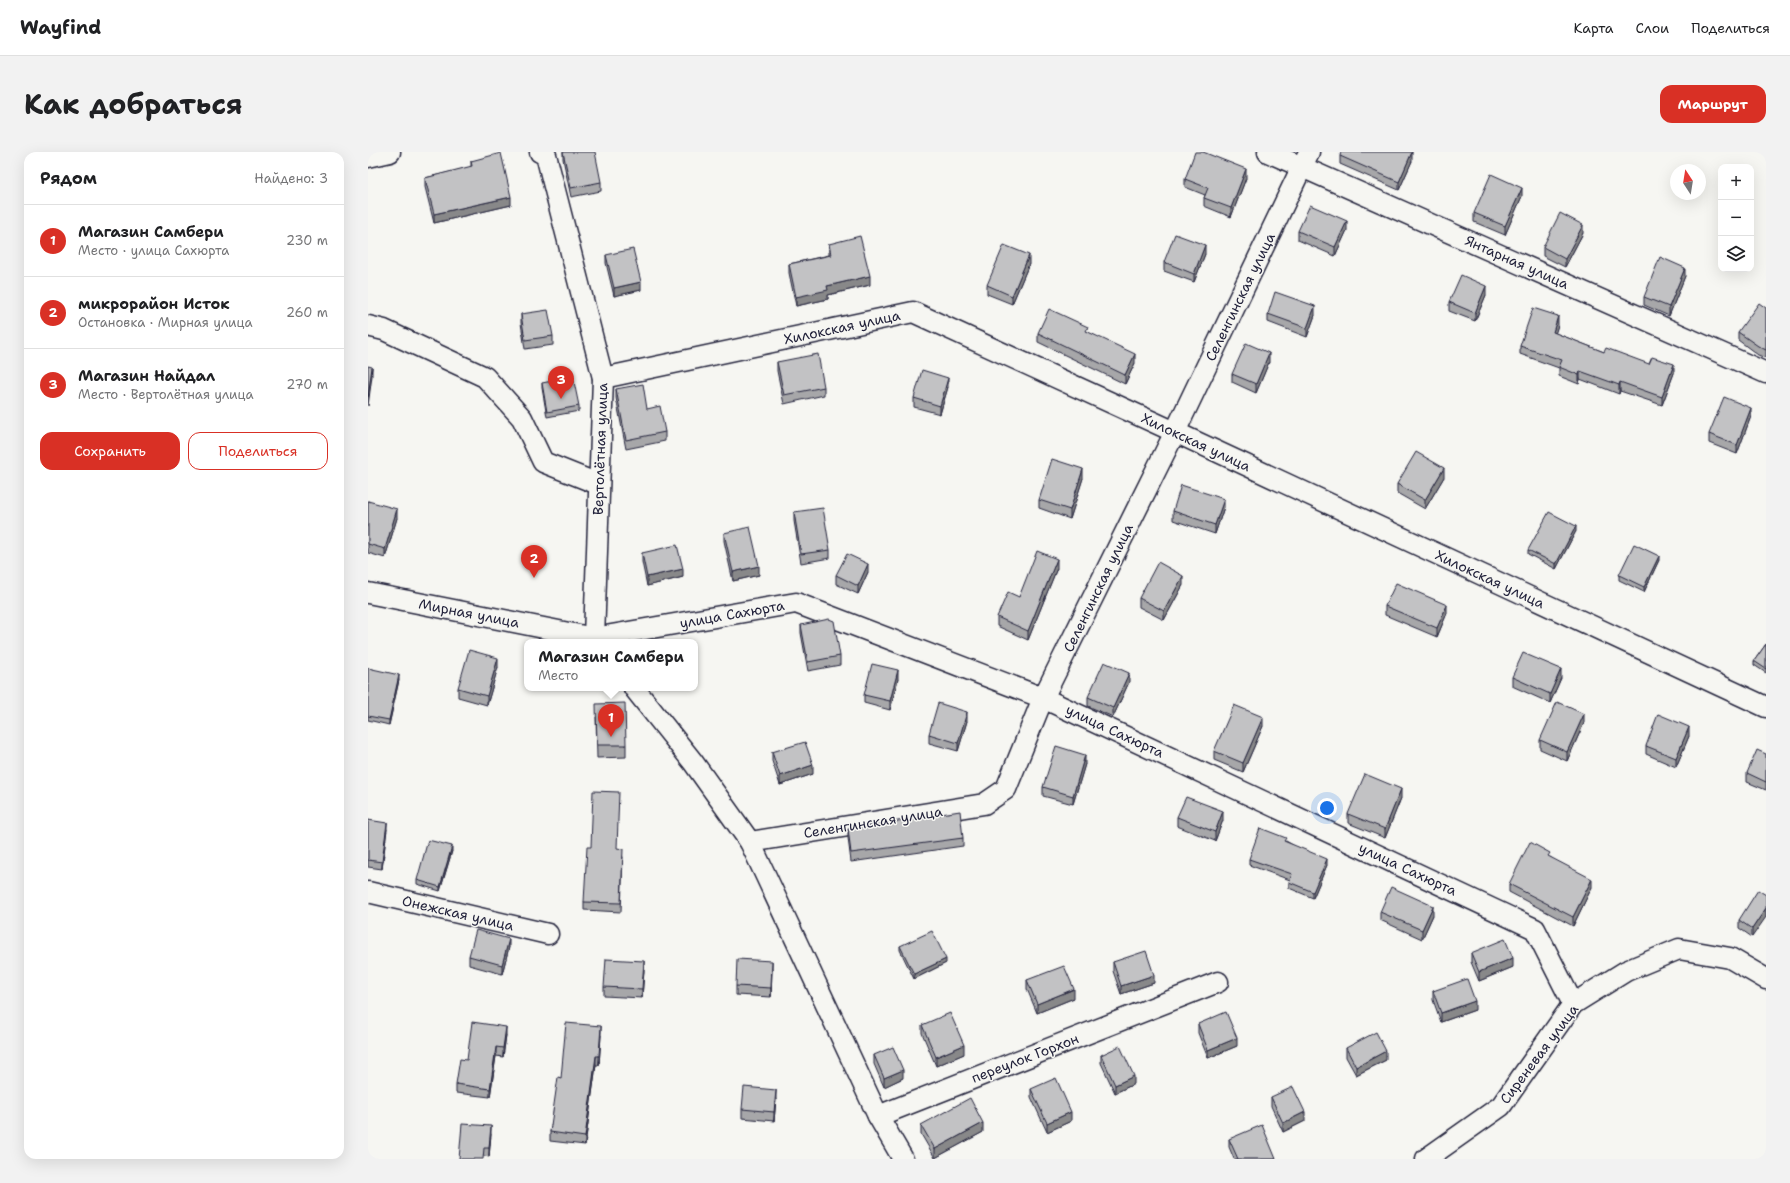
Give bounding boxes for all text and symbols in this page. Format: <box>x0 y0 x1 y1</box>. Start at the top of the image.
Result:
text: Wayfind <box>20 15 101 40</box>
text: Карта <box>1573 19 1614 37</box>
text: Слои <box>1636 19 1669 37</box>
text: Поделиться <box>1691 19 1770 37</box>
text: Как добраться <box>24 85 243 123</box>
button: Маршрут <box>1660 85 1766 123</box>
north arrow <box>1670 164 1706 200</box>
map controls <box>1718 164 1754 272</box>
button: + <box>1718 164 1754 200</box>
text: Рядом <box>40 167 97 189</box>
text: Найдено: 3 <box>254 170 328 187</box>
button: − <box>1718 200 1754 236</box>
text: Магазин Самбери <box>78 222 224 242</box>
street label: Селенгинская улица <box>1201 230 1279 364</box>
street label: Янтарная улица <box>1462 231 1572 293</box>
text: 1 <box>50 232 56 249</box>
text: 230 m <box>286 232 328 249</box>
button: layers <box>1718 236 1754 272</box>
text: Место · улица Сахюрта <box>78 242 229 259</box>
text: микрорайон Исток <box>78 294 230 314</box>
text: 2 <box>48 304 58 321</box>
text: 260 m <box>286 304 328 321</box>
street label: Хилокская улица <box>782 306 902 348</box>
text: Остановка · Мирная улица <box>78 314 253 331</box>
text: Магазин Найдал <box>78 366 215 386</box>
pin: 3 <box>548 366 574 399</box>
text: 3 <box>48 376 58 393</box>
text: 270 m <box>286 376 328 393</box>
street label: Вертолётная улица <box>589 382 611 515</box>
text: Место · Вертолётная улица <box>78 386 254 403</box>
street label: Хилокская улица <box>1138 409 1254 475</box>
button: Сохранить <box>40 432 180 470</box>
button: Поделиться <box>188 432 328 470</box>
street label: Селенгинская улица <box>1059 521 1137 655</box>
pin: 2 <box>521 545 547 578</box>
street label: Хилокская улица <box>1432 546 1548 612</box>
street label: Мирная улица <box>417 594 521 632</box>
street label: улица Сахюрта <box>678 596 786 632</box>
popup <box>524 639 698 691</box>
text: Магазин Самбери <box>538 647 684 667</box>
text: Место <box>538 667 578 684</box>
street label: улица Сахюрта <box>1063 700 1167 762</box>
pin: 1 <box>598 704 624 737</box>
your location <box>1317 798 1337 818</box>
street label: Селенгинская улица <box>802 802 944 842</box>
street label: улица Сахюрта <box>1356 838 1460 900</box>
street label: Онежская улица <box>400 891 516 935</box>
street label: Сиреневая улица <box>1496 1000 1582 1107</box>
street label: переулок Горхон <box>969 1029 1081 1087</box>

